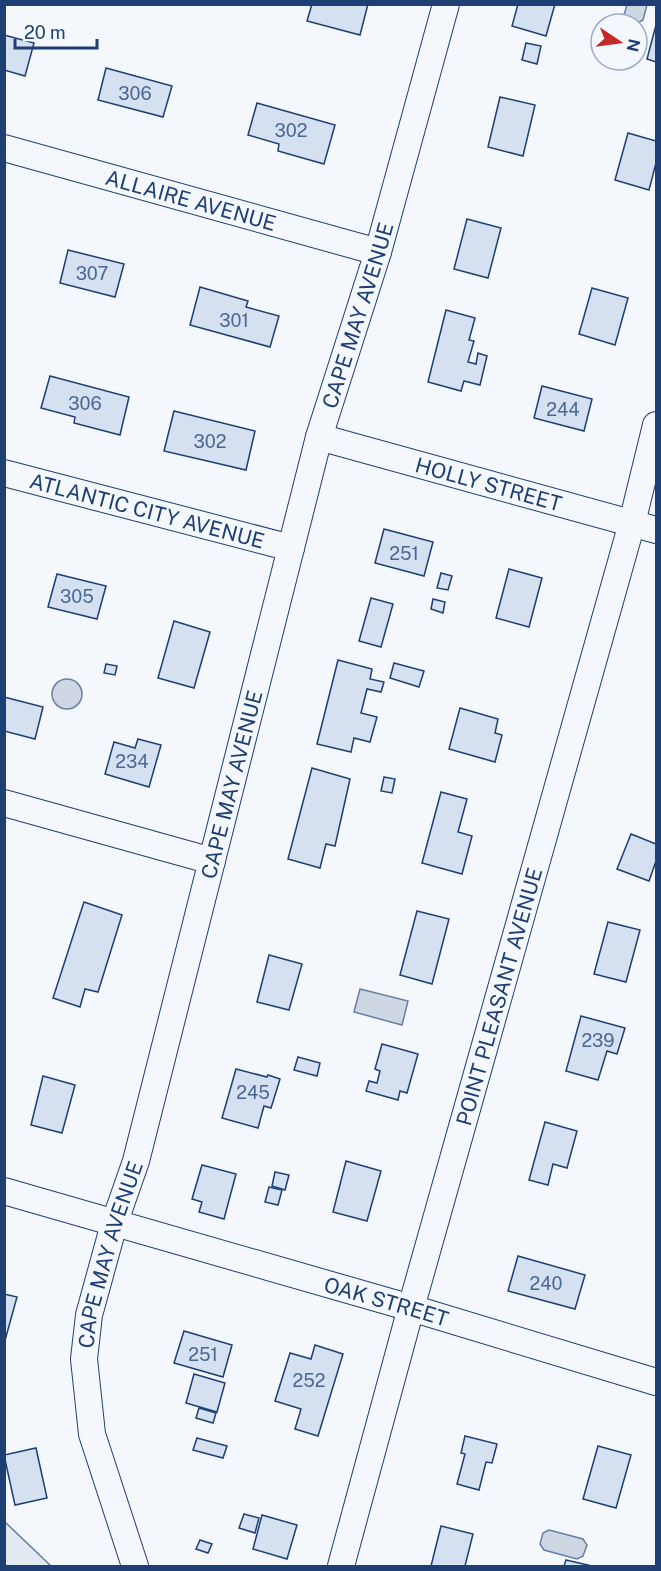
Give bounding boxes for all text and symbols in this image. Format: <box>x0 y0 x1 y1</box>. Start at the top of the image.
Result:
scale bar <box>15 12 98 50</box>
north arrow <box>589 12 649 72</box>
text: 20 m <box>24 22 66 43</box>
text: N <box>622 37 644 53</box>
house number: 306 <box>118 83 152 104</box>
house number: 302 <box>275 120 307 141</box>
street label: ALLAIRE AVENUE <box>103 164 279 236</box>
street label: CAPE MAY AVENUE <box>316 220 398 411</box>
house number: 307 <box>76 263 108 284</box>
house number: 301 <box>219 310 249 331</box>
house number: 306 <box>68 393 102 414</box>
house number: 244 <box>546 399 580 420</box>
house number: 302 <box>194 431 226 452</box>
street label: HOLLY STREET <box>413 452 565 516</box>
street label: ATLANTIC CITY AVENUE <box>27 468 267 553</box>
house number: 251 <box>389 543 419 564</box>
house number: 305 <box>60 586 94 607</box>
street label: CAPE MAY AVENUE <box>195 688 267 881</box>
house number: 234 <box>115 751 149 772</box>
street label: POINT PLEASANT AVENUE <box>451 865 547 1128</box>
house number: 239 <box>581 1030 615 1051</box>
house number: 245 <box>236 1082 270 1103</box>
street label: CAPE MAY AVENUE <box>73 1158 148 1349</box>
street label: OAK STREET <box>321 1271 452 1331</box>
house number: 240 <box>529 1273 563 1294</box>
house number: 251 <box>188 1344 218 1365</box>
house number: 252 <box>293 1370 326 1391</box>

